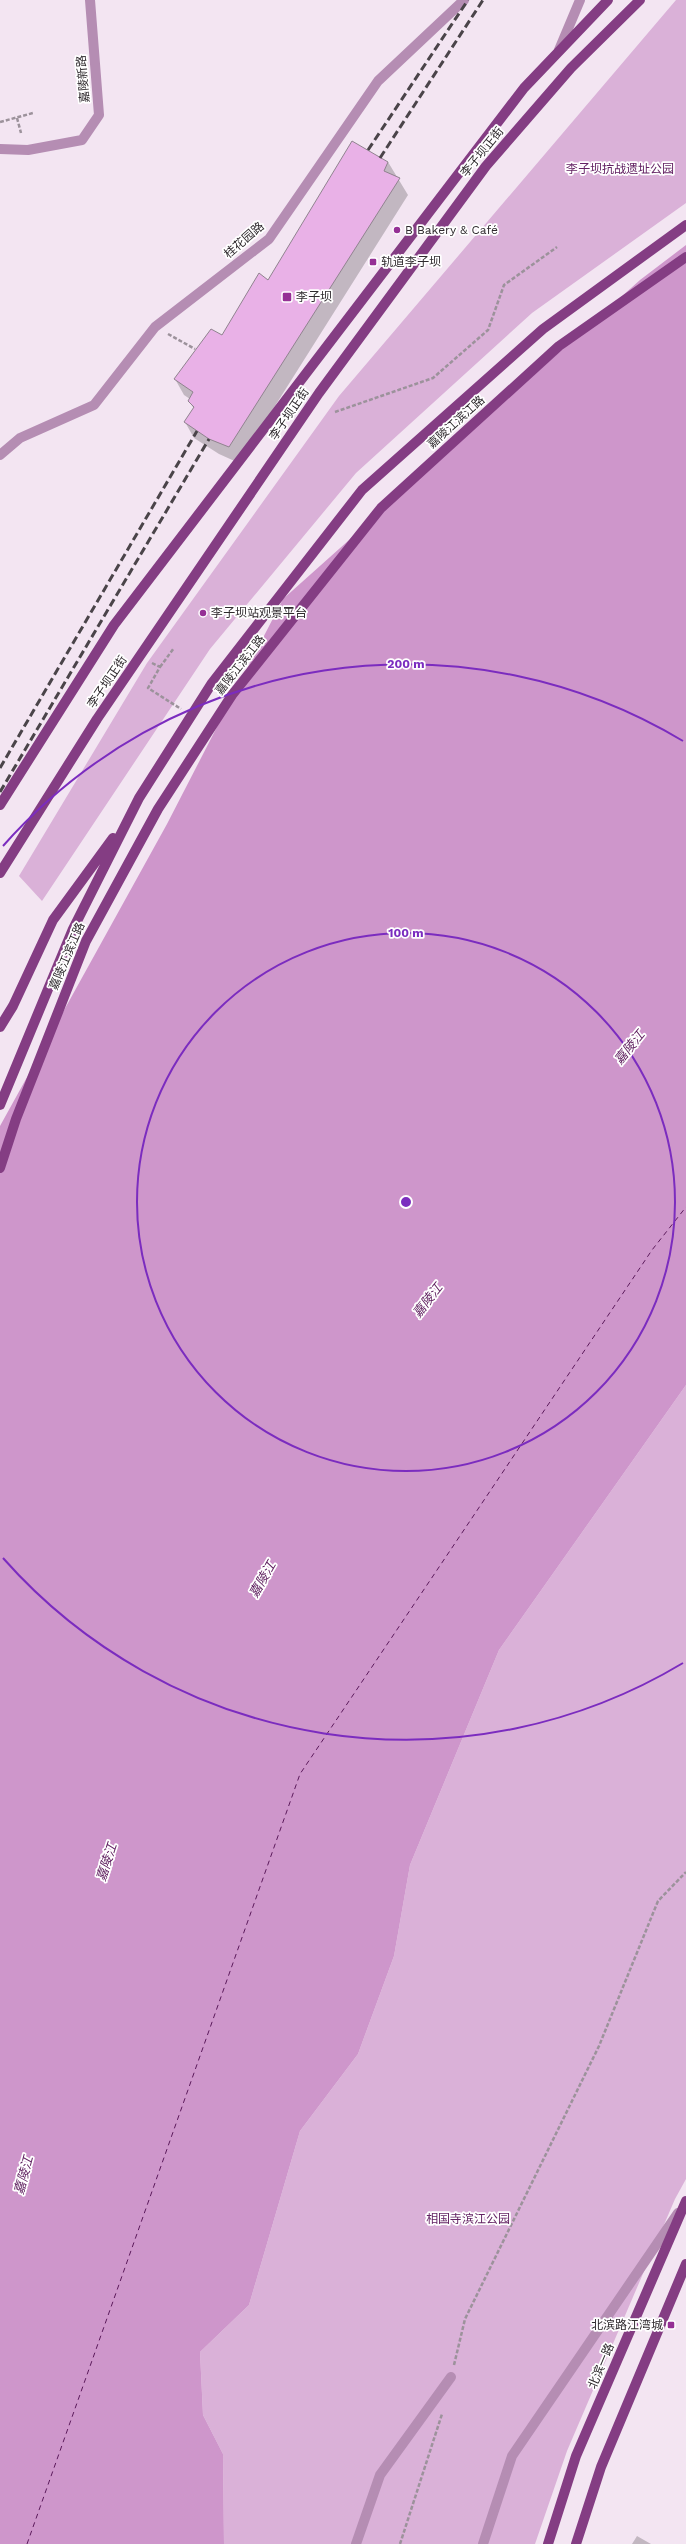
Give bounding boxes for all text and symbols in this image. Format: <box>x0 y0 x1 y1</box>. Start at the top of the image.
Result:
street label: 嘉陵新路 <box>74 54 92 104</box>
street label: 李子坝正街 <box>458 124 506 180</box>
park label: 李子坝抗战遗址公园 <box>566 162 674 176</box>
street label: 桂花园路 <box>221 219 267 261</box>
place label: B Bakery & Café <box>405 223 498 237</box>
marker: B Bakery & Café <box>392 225 402 235</box>
place label: 轨道李子坝 <box>381 255 441 269</box>
marker: 轨道李子坝 <box>368 257 378 267</box>
place label: 李子坝 <box>296 290 332 304</box>
marker: 李子坝 <box>281 291 293 303</box>
street label: 李子坝正街 <box>266 385 312 443</box>
street label: 嘉陵江滨江路 <box>425 393 487 451</box>
place label: 李子坝站观景平台 <box>211 606 307 620</box>
marker: 李子坝站观景平台 <box>198 608 208 618</box>
street label: 嘉陵江滨江路 <box>212 632 268 698</box>
street label: 李子坝正街 <box>84 653 130 711</box>
text: 200 m <box>387 657 425 671</box>
street label: 嘉陵江滨江路 <box>46 920 88 992</box>
text: 100 m <box>388 926 424 940</box>
water label: 嘉陵江 <box>611 1026 649 1067</box>
centre of rings <box>399 1195 413 1209</box>
water label: 嘉陵江 <box>409 1279 447 1320</box>
water label: 嘉陵江 <box>246 1557 280 1600</box>
water label: 嘉陵江 <box>93 1839 120 1883</box>
water label: 嘉陵江 <box>11 2152 36 2196</box>
park label: 相国寺滨江公园 <box>426 2212 510 2226</box>
place label: 北滨路江湾城 <box>591 2318 663 2332</box>
marker: 北滨路江湾城 <box>666 2320 676 2330</box>
street label: 北滨一路 <box>585 2341 617 2391</box>

